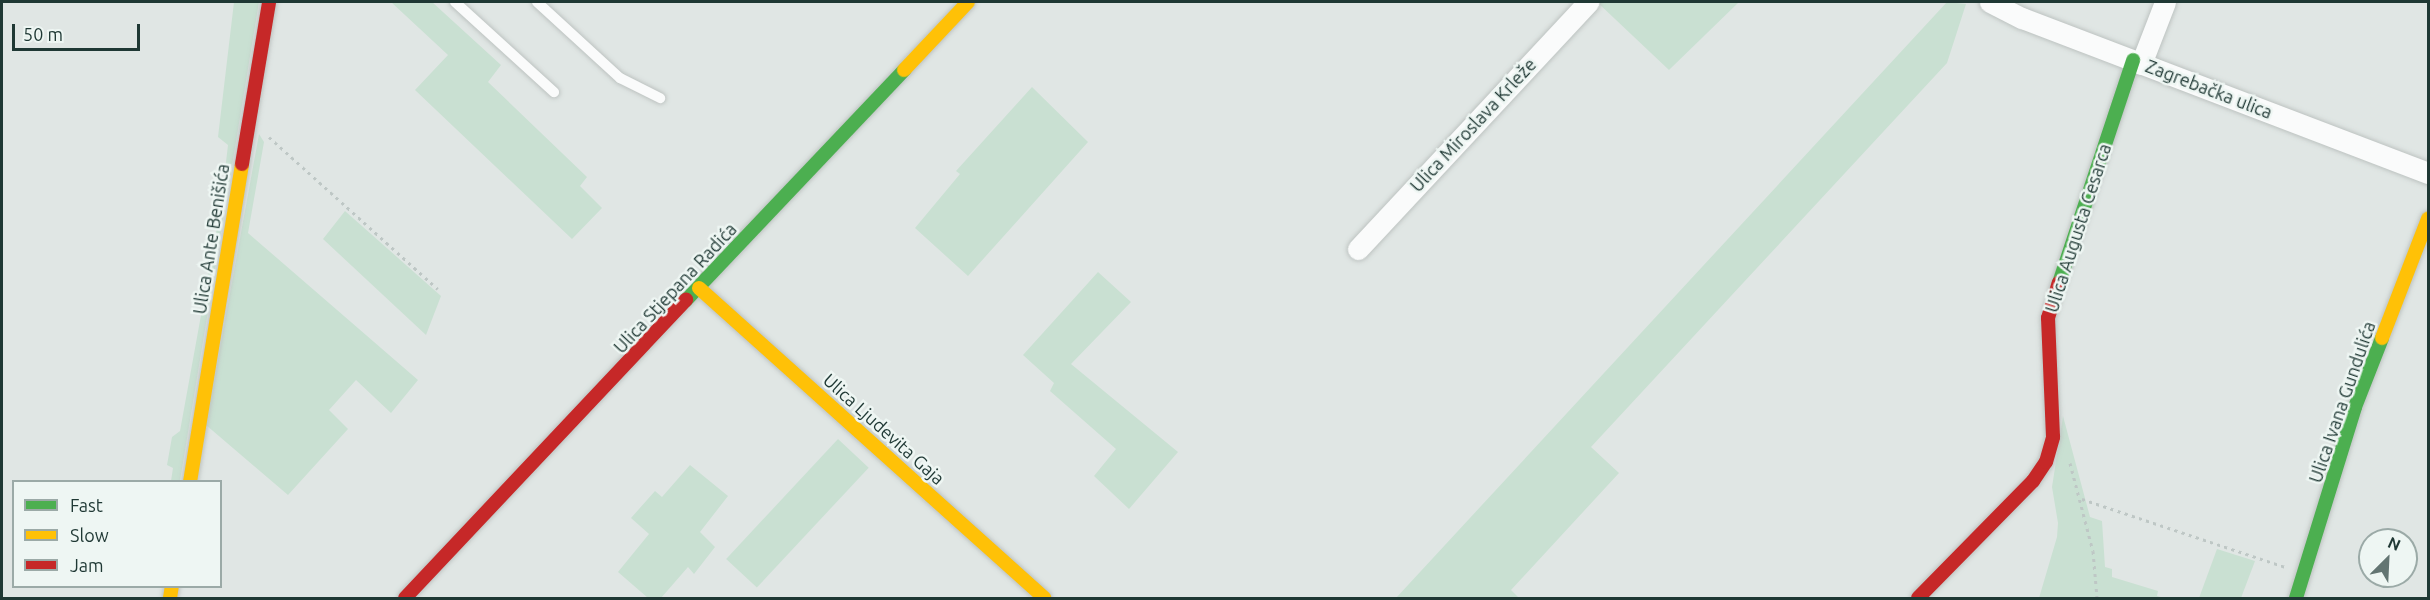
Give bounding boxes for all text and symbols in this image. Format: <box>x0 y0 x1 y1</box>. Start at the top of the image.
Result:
scale bar <box>15 12 142 50</box>
text: 50 m <box>23 24 63 44</box>
street label: Ulica Miroslava Krleže <box>1405 54 1541 196</box>
street label: Zagrebačka ulica <box>2143 55 2275 123</box>
street label: Ulica Augusta Cesarca <box>2040 141 2116 315</box>
street label: Ulica Ante Benišića <box>188 162 234 316</box>
street label: Ulica Stjepana Radića <box>609 218 741 358</box>
street label: Ulica Ivana Gundulića <box>2304 318 2380 486</box>
street label: Ulica Ljudevita Gaja <box>819 369 949 489</box>
legend <box>12 480 222 588</box>
text: Fast <box>70 495 103 515</box>
text: Slow <box>70 525 109 545</box>
north arrow <box>2358 528 2418 588</box>
text: N <box>2385 533 2404 554</box>
text: Jam <box>70 555 104 575</box>

